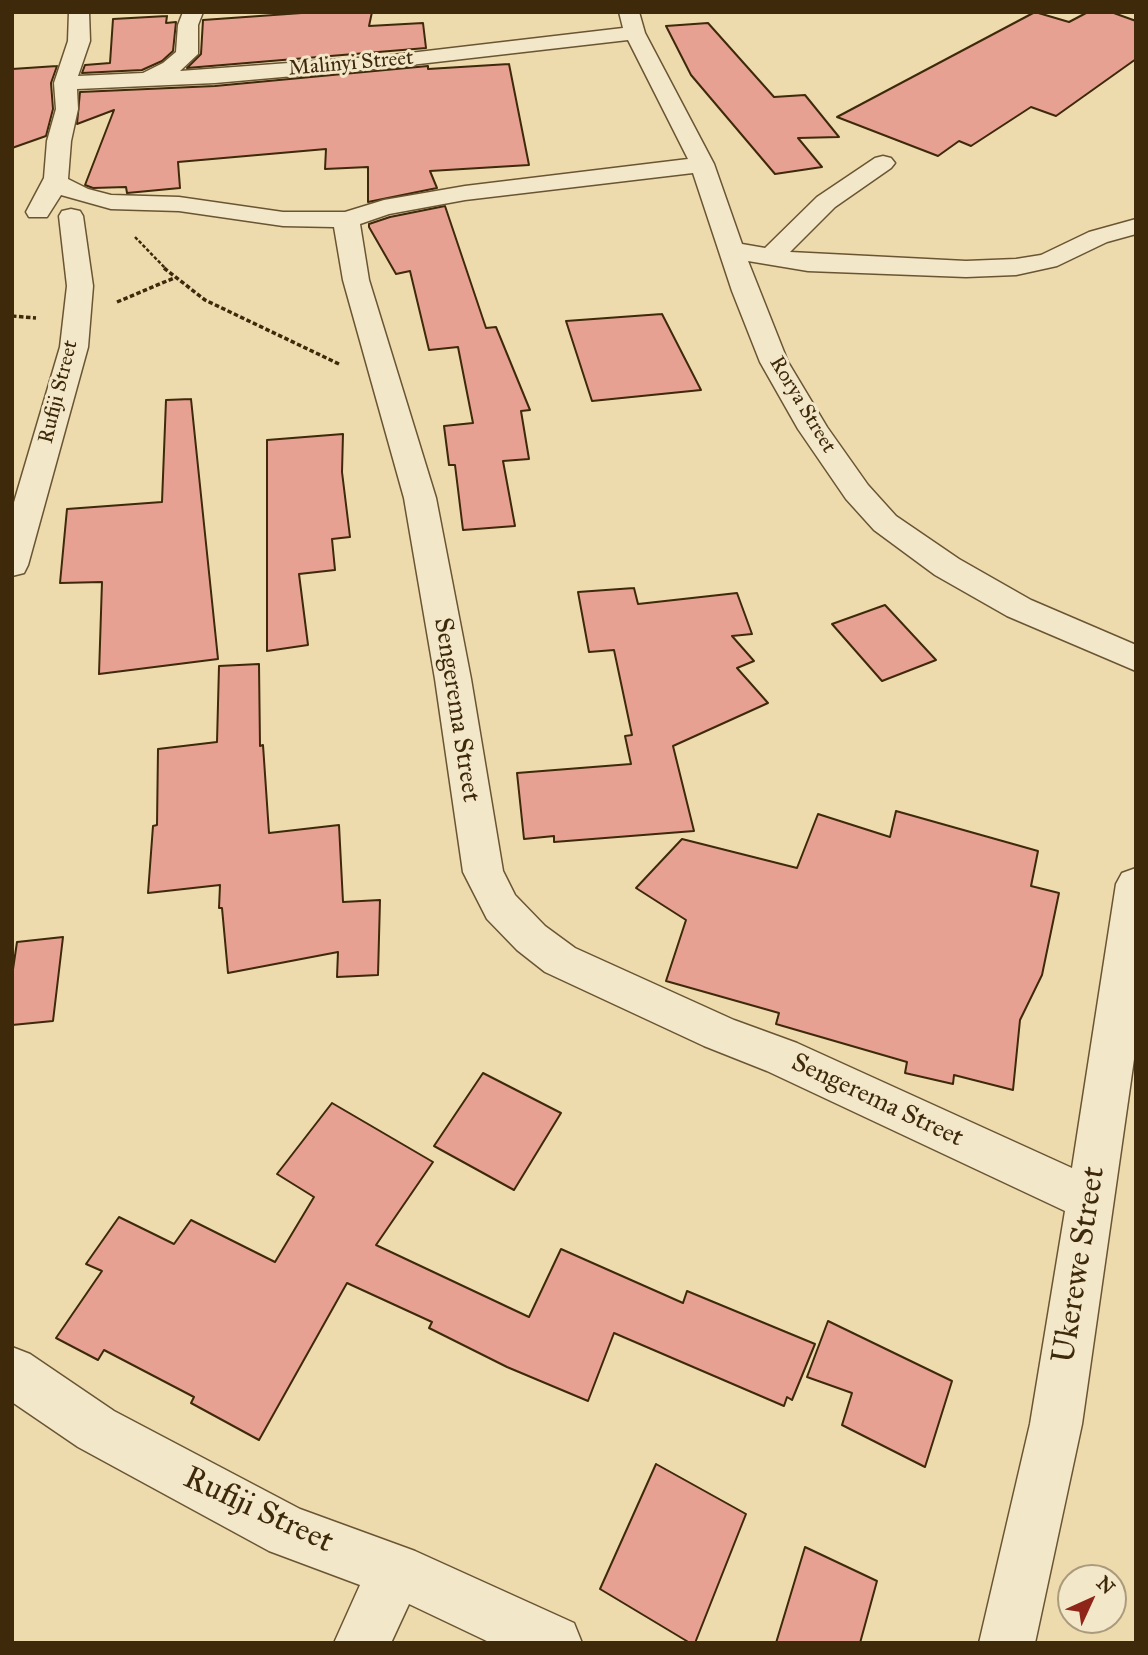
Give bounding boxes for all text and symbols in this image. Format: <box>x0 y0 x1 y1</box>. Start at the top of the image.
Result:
street label: Malinyi Street <box>288 46 414 82</box>
street label: Rufiji Street <box>34 338 84 446</box>
street label: Rorya Street <box>763 352 841 458</box>
street label: Sengerema Street <box>426 616 486 804</box>
street label: Sengerema Street <box>786 1048 968 1154</box>
street label: Ukerewe Street <box>1045 1164 1115 1366</box>
street label: Rufiji Street <box>177 1460 339 1562</box>
north arrow <box>1057 1564 1127 1634</box>
text: N <box>1092 1571 1120 1599</box>

